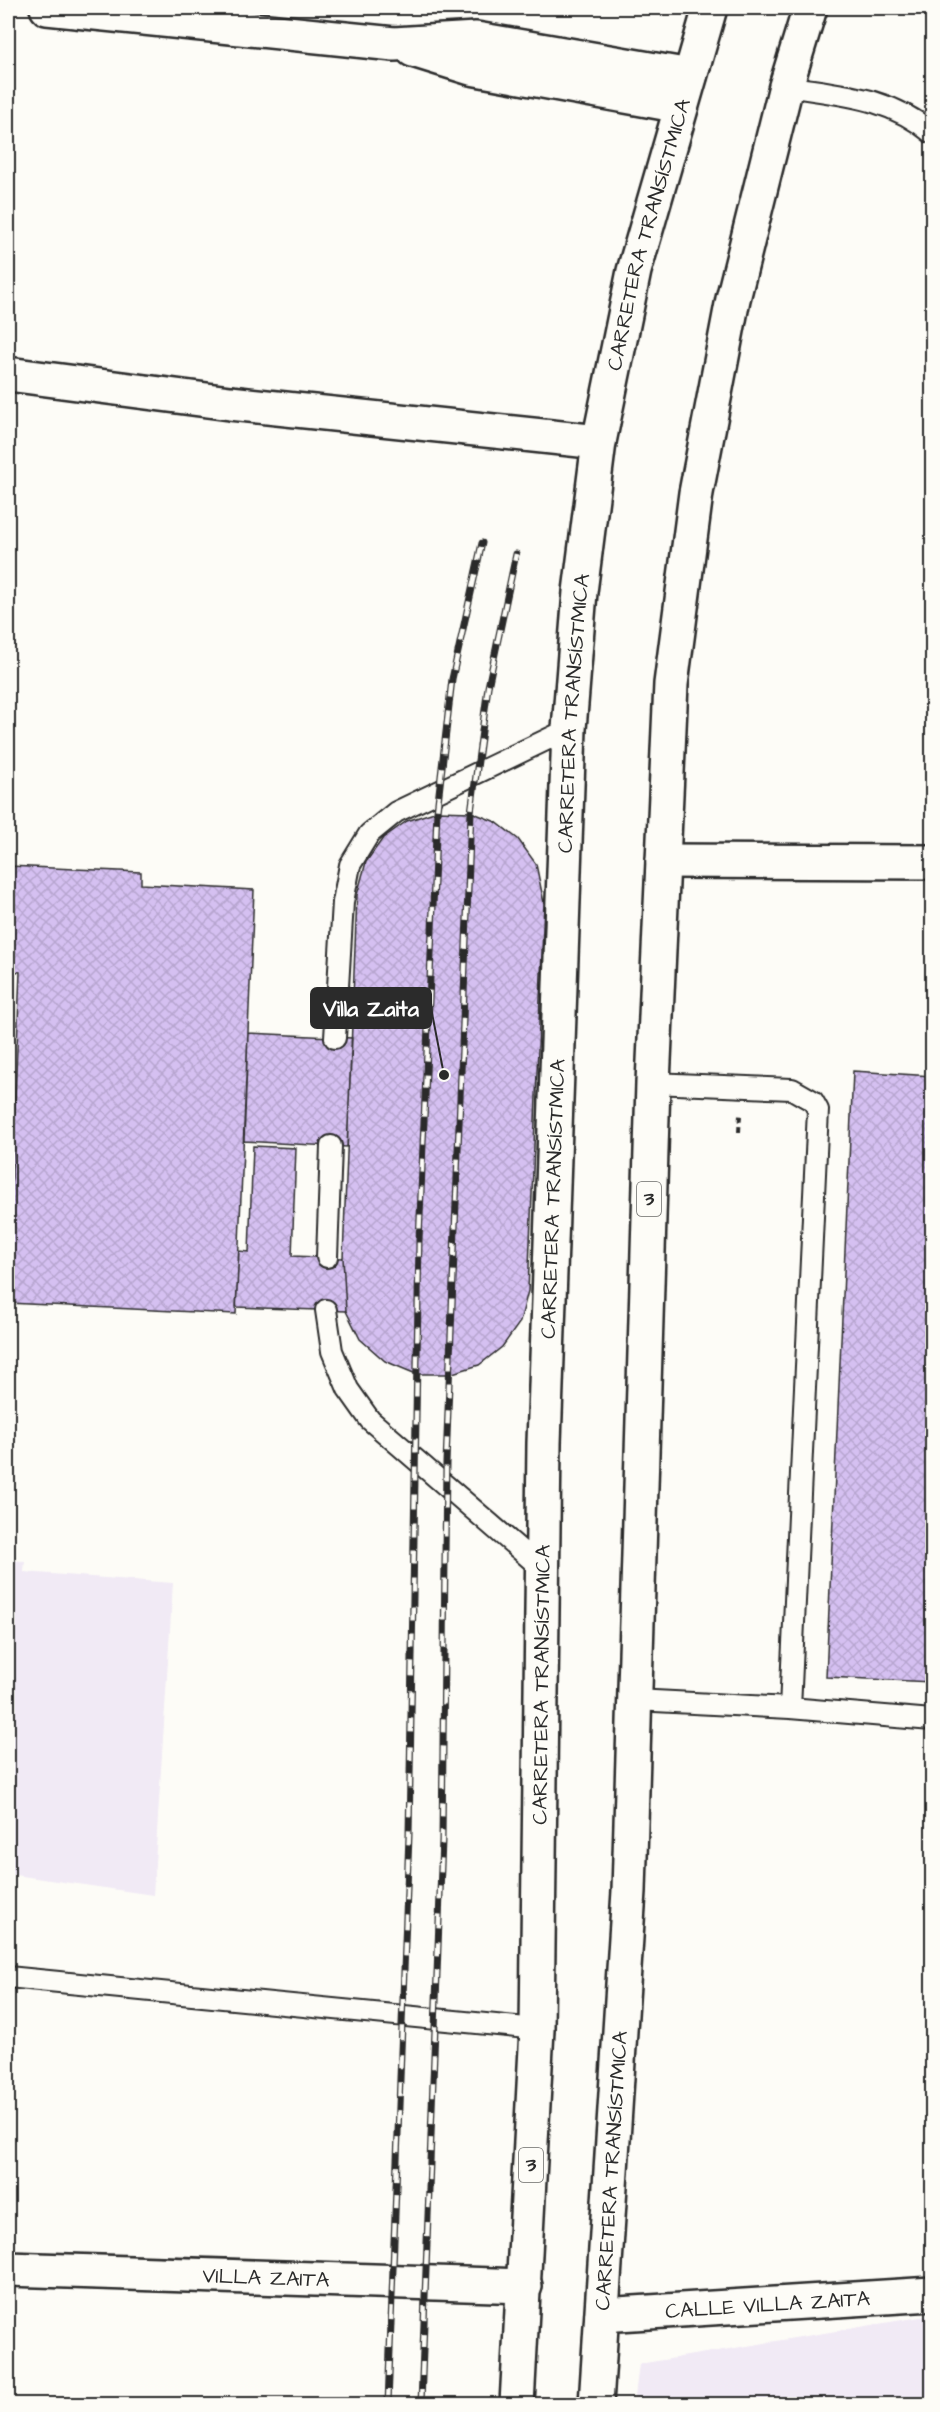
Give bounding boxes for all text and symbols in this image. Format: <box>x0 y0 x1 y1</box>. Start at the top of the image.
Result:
street label: CARRETERA TRANSÍSTMICA <box>600 95 698 373</box>
street label: CARRETERA TRANSÍSTMICA <box>550 571 597 853</box>
callout: Villa Zaita <box>311 988 431 1028</box>
text: Villa Zaita <box>322 994 420 1025</box>
street label: CARRETERA TRANSÍSTMICA <box>533 1058 572 1339</box>
road number: 3 <box>637 1182 661 1216</box>
street label: CARRETERA TRANSÍSTMICA <box>525 1544 557 1825</box>
street label: CARRETERA TRANSÍSTMICA <box>588 2029 635 2311</box>
road number: 3 <box>519 2148 543 2182</box>
street label: VILLA ZAITA <box>202 2261 330 2294</box>
street label: CALLE VILLA ZAITA <box>664 2283 872 2325</box>

